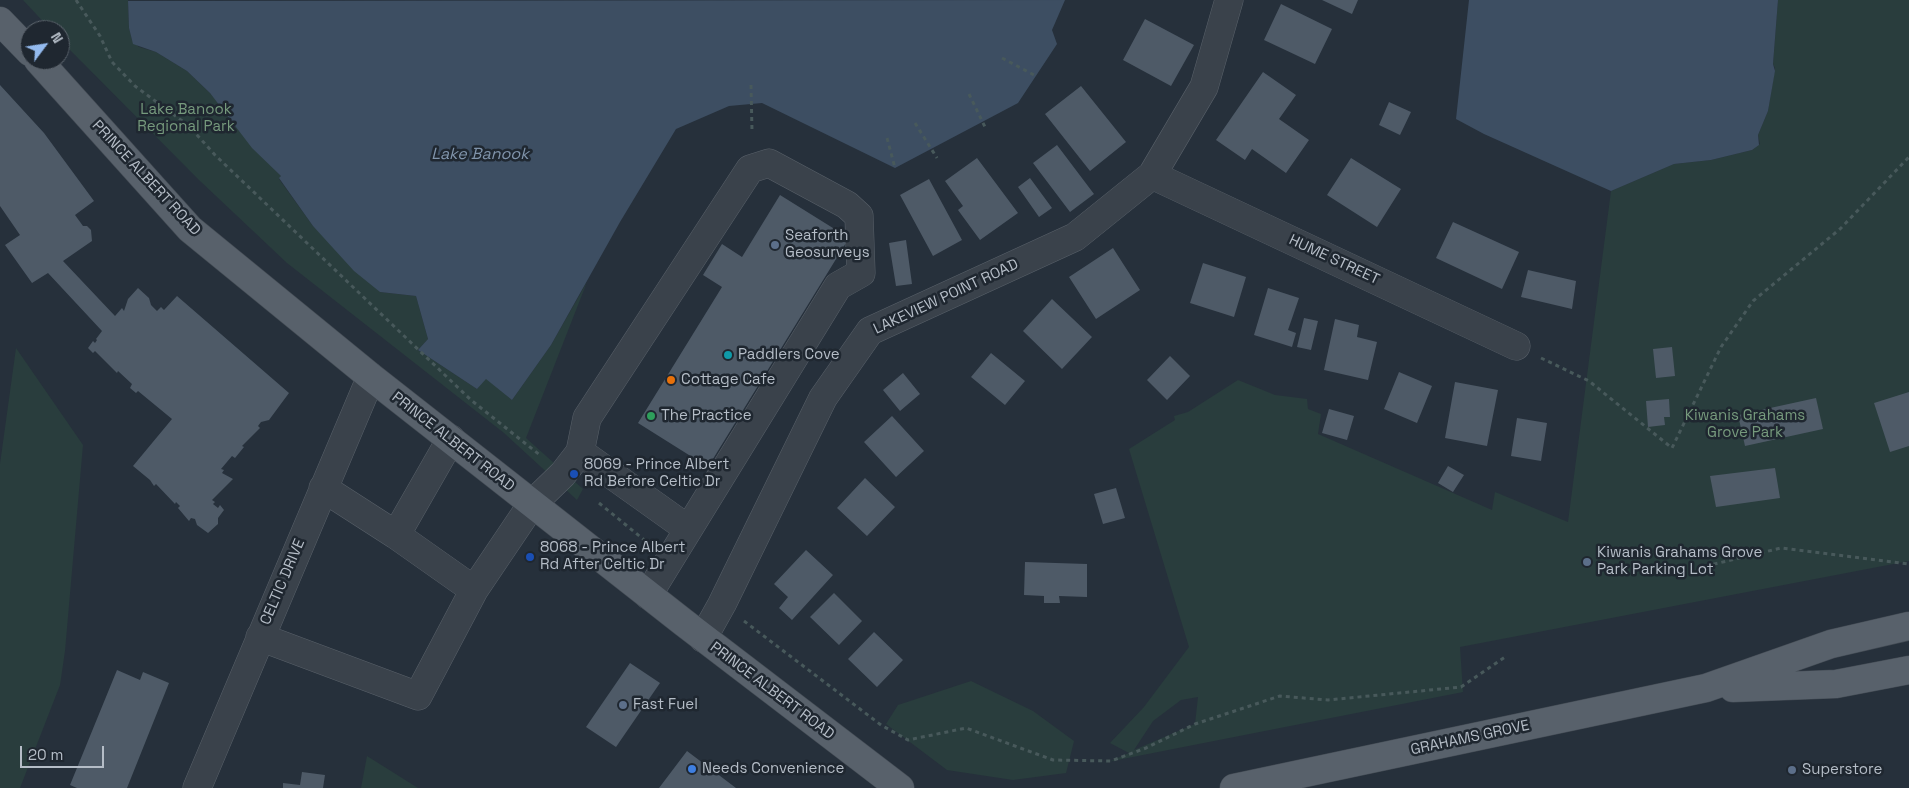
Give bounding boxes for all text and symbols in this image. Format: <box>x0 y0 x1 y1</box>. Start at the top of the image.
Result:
north arrow <box>20 20 70 70</box>
text: N <box>47 29 67 46</box>
park label: Lake Banook Regional Park <box>137 101 235 136</box>
street label: PRINCE ALBERT ROAD <box>88 117 204 239</box>
water label: Lake Banook <box>431 145 529 165</box>
place label: Seaforth Geosurveys <box>785 227 870 262</box>
street label: HUME STREET <box>1286 231 1382 289</box>
marker: Seaforth Geosurveys <box>769 239 781 251</box>
street label: LAKEVIEW POINT ROAD <box>871 256 1021 338</box>
place label: Paddlers Cove <box>738 346 840 364</box>
marker: Paddlers Cove <box>722 349 734 361</box>
place label: Cottage Cafe <box>681 371 775 389</box>
marker: Cottage Cafe <box>665 374 677 386</box>
street label: PRINCE ALBERT ROAD <box>388 388 518 496</box>
place label: The Practice <box>661 407 752 425</box>
park label: Kiwanis Grahams Grove Park <box>1685 407 1805 442</box>
marker: The Practice <box>645 410 657 422</box>
place label: 8069 - Prince Albert Rd Before Celtic Dr <box>584 456 729 491</box>
marker: 8069 - Prince Albert Rd Before Celtic Dr <box>568 468 580 480</box>
street label: CELTIC DRIVE <box>257 536 309 628</box>
place label: 8068 - Prince Albert Rd After Celtic Dr <box>540 539 685 574</box>
place label: Kiwanis Grahams Grove Park Parking Lot <box>1597 544 1762 579</box>
marker: 8068 - Prince Albert Rd After Celtic Dr <box>524 551 536 563</box>
marker: Kiwanis Grahams Grove Park Parking Lot <box>1581 556 1593 568</box>
street label: PRINCE ALBERT ROAD <box>706 638 838 744</box>
place label: Fast Fuel <box>633 696 698 714</box>
marker: Fast Fuel <box>617 699 629 711</box>
street label: GRAHAMS GROVE <box>1409 717 1531 759</box>
scale bar <box>22 736 106 768</box>
text: 20 m <box>28 745 63 764</box>
place label: Needs Convenience <box>702 760 844 778</box>
place label: Superstore <box>1802 761 1882 779</box>
marker: Needs Convenience <box>686 763 698 775</box>
marker: Superstore <box>1786 764 1798 776</box>

